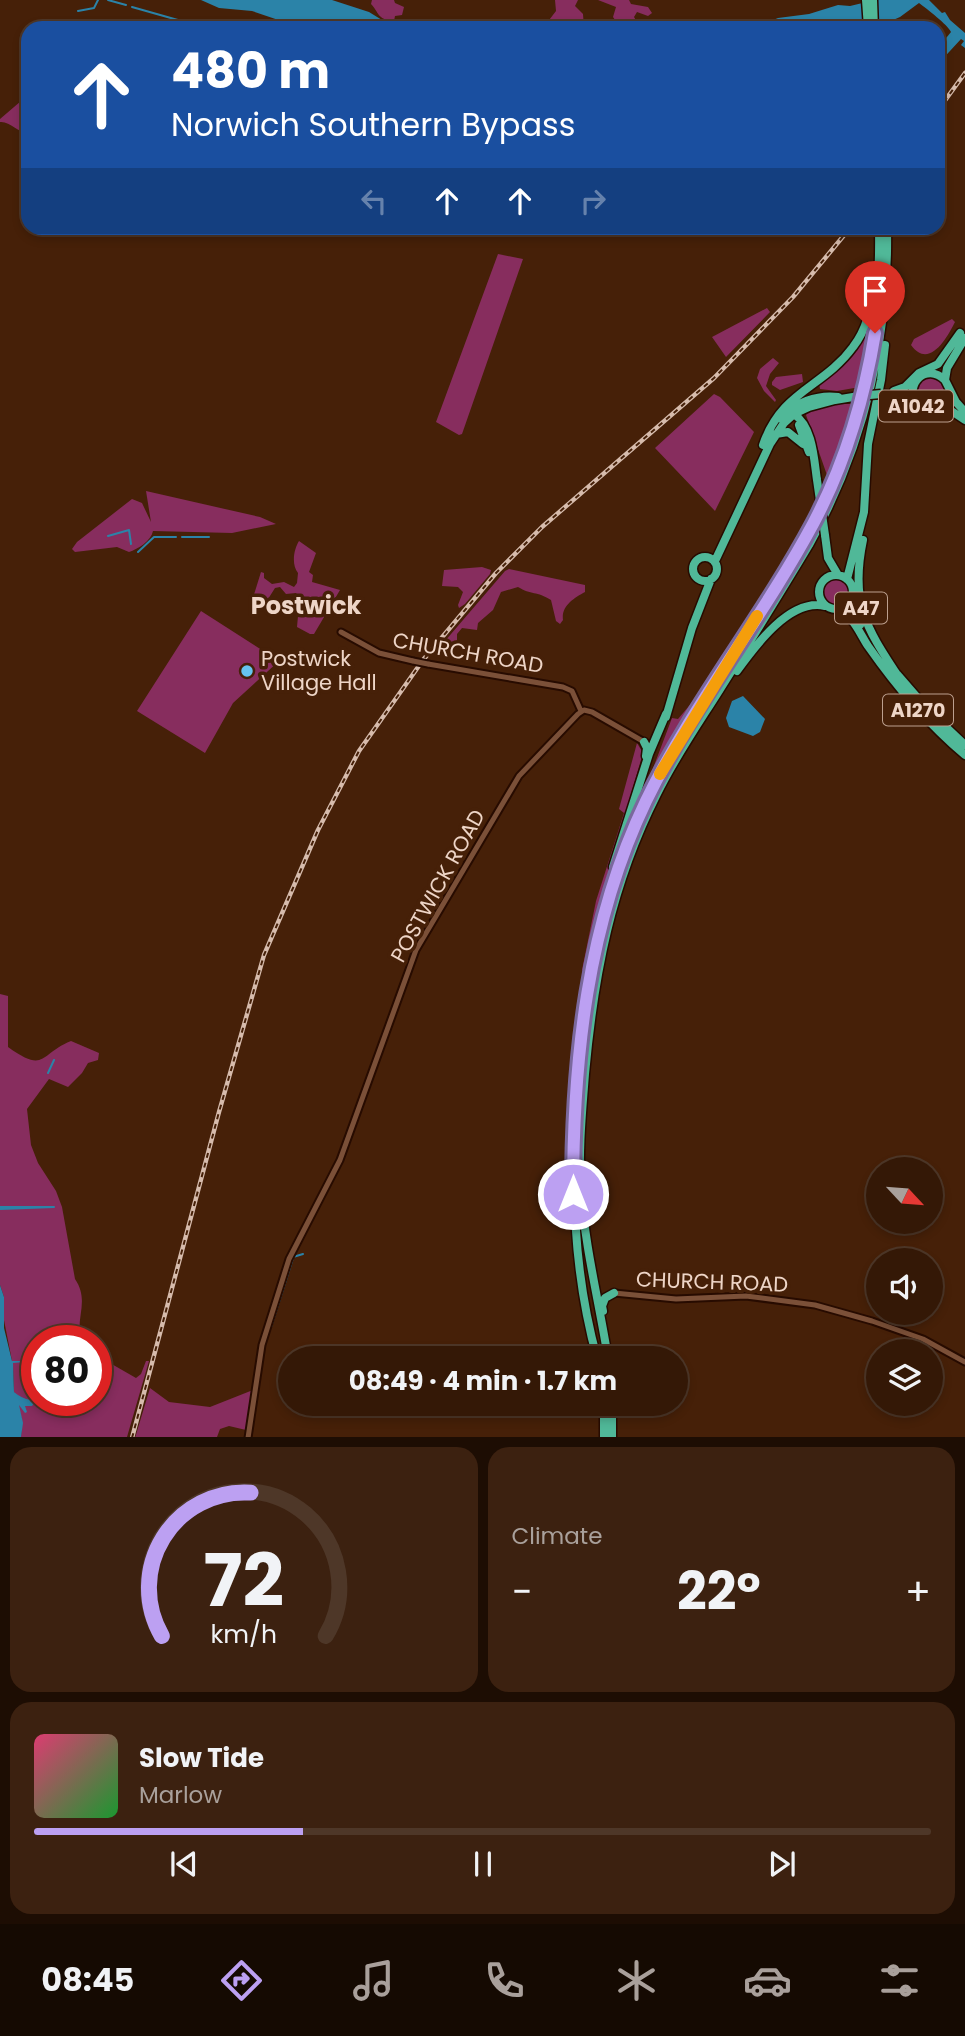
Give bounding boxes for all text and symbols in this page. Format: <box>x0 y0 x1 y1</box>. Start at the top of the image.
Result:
text: 480 m <box>171 37 330 105</box>
icon: ahead <box>56 49 147 140</box>
text: Norwich Southern Bypass <box>171 102 575 147</box>
icon: left <box>355 182 393 220</box>
icon: ahead <box>428 182 466 220</box>
icon: ahead <box>501 182 539 220</box>
icon: right <box>574 182 612 220</box>
pin <box>845 261 905 333</box>
icon: arrive <box>856 272 894 310</box>
road number: A1042 <box>879 390 953 422</box>
district label: Postwick <box>251 589 361 622</box>
road number: A47 <box>835 593 887 624</box>
street label: CHURCH ROAD <box>391 625 546 680</box>
place label: Postwick Village Hall <box>261 644 377 697</box>
marker: Postwick Village Hall <box>239 663 255 679</box>
road number: A1270 <box>883 694 953 726</box>
street label: POSTWICK ROAD <box>384 804 492 967</box>
position arrow <box>536 1157 610 1231</box>
north arrow <box>866 1157 943 1234</box>
map controls <box>866 1157 943 1416</box>
button: sound <box>866 1248 943 1325</box>
street label: CHURCH ROAD <box>635 1264 789 1299</box>
speed limit sign: 80 <box>21 1325 112 1416</box>
button: layers <box>866 1339 943 1416</box>
text: 08:49 · 4 min · 1.7 km <box>349 1363 617 1399</box>
text: Climate <box>512 1520 602 1552</box>
text: 72 <box>203 1530 284 1631</box>
text: 22° <box>677 1555 760 1628</box>
text: − <box>512 1565 532 1618</box>
text: + <box>905 1565 931 1618</box>
text: km/h <box>210 1616 277 1651</box>
text: Slow Tide <box>139 1740 264 1776</box>
text: Marlow <box>139 1779 222 1811</box>
icon: previous <box>165 1845 203 1883</box>
icon: pause <box>464 1845 502 1883</box>
icon: next <box>763 1845 801 1883</box>
icon: directions <box>217 1956 266 2005</box>
icon: music <box>349 1956 398 2005</box>
icon: phone <box>480 1956 529 2005</box>
icon: climate <box>612 1956 661 2005</box>
icon: car <box>743 1956 792 2005</box>
icon: filters <box>875 1956 924 2005</box>
text: 08:45 <box>41 1957 134 2002</box>

